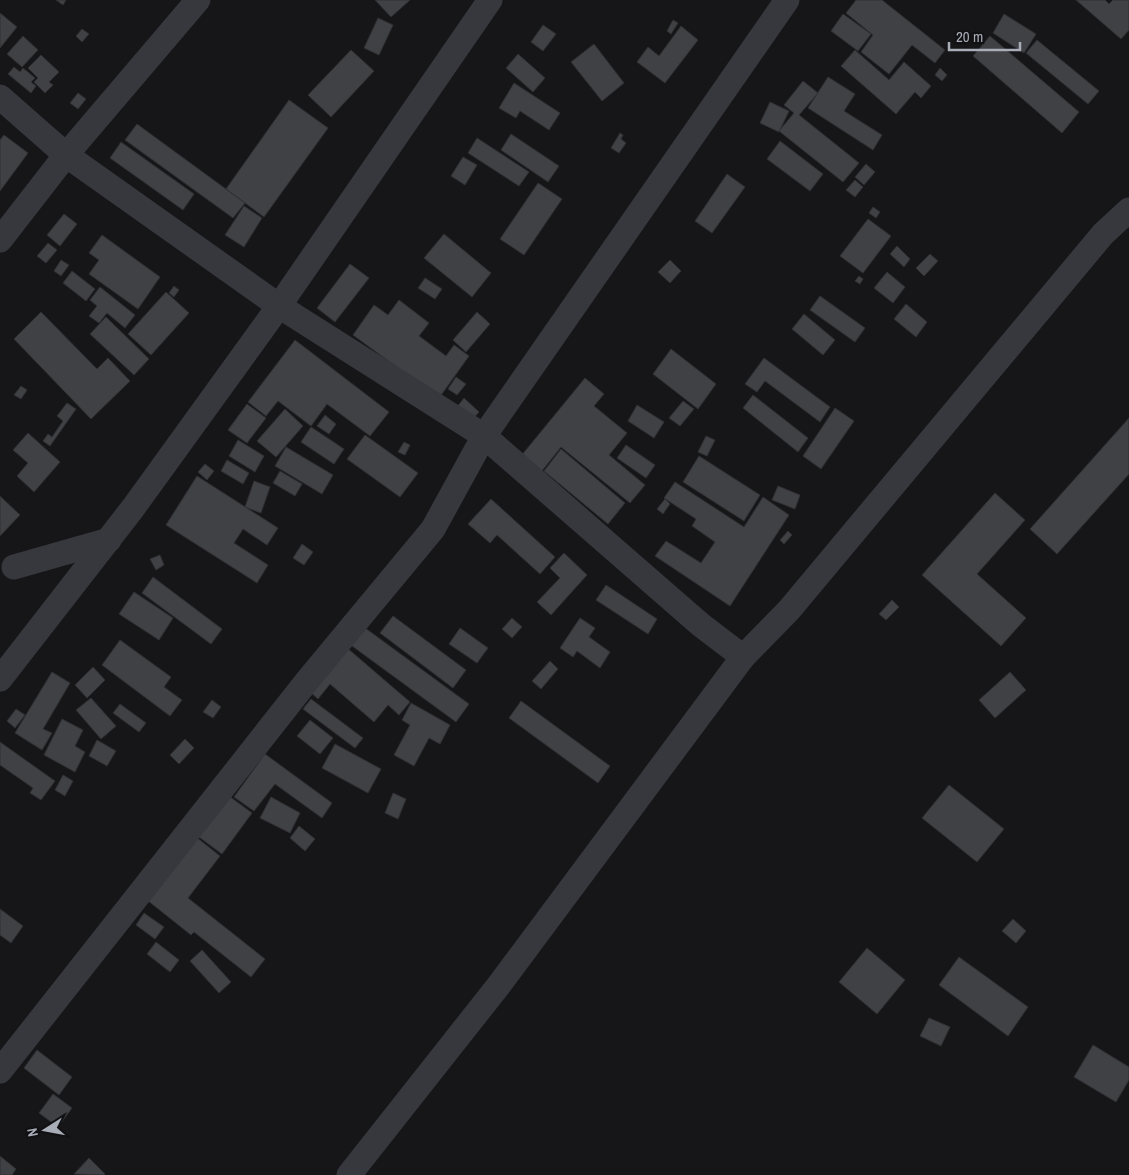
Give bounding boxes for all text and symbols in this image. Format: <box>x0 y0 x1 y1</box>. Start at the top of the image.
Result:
scale bar <box>949 20 1020 52</box>
text: 20 m <box>956 26 983 47</box>
north arrow <box>20 1105 70 1155</box>
text: N <box>23 1127 42 1138</box>

